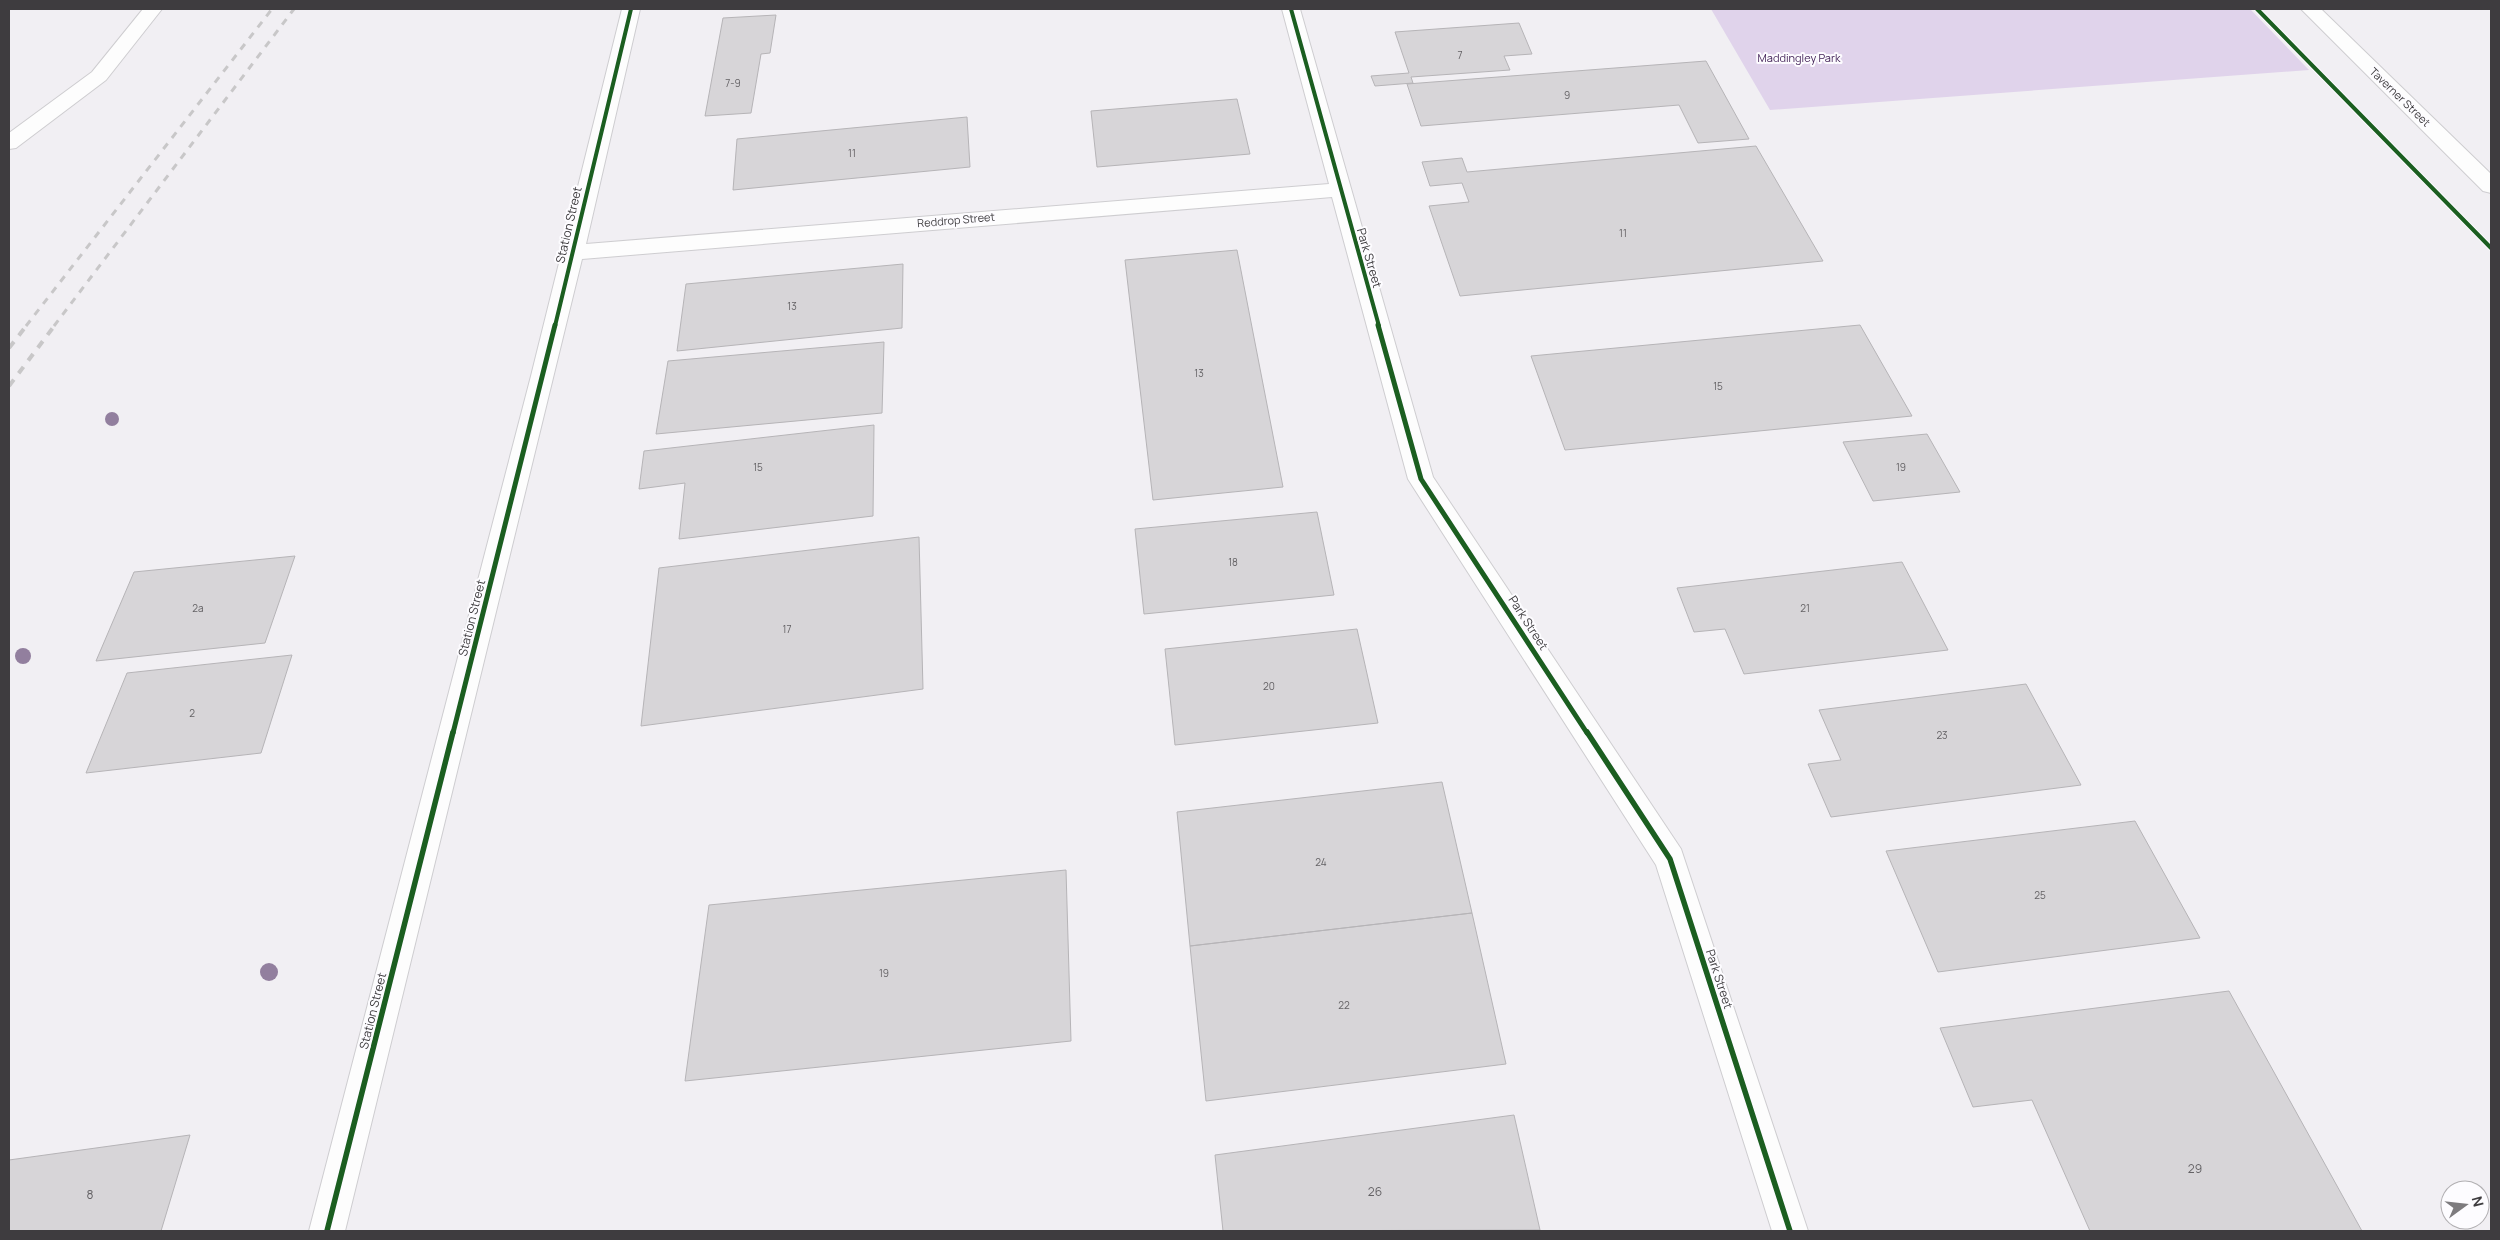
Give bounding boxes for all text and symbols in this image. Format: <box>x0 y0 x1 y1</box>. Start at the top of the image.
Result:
house number: 7 <box>1457 48 1463 62</box>
park label: Maddingley Park <box>1758 50 1841 65</box>
street label: Taverner Street <box>2367 64 2434 129</box>
house number: 7-9 <box>725 76 741 90</box>
house number: 9 <box>1564 88 1570 102</box>
house number: 11 <box>848 146 856 160</box>
street label: Station Street <box>551 185 586 265</box>
street label: Reddrop Street <box>917 209 995 230</box>
street label: Park Street <box>1353 226 1386 290</box>
house number: 11 <box>1619 226 1627 240</box>
house number: 13 <box>787 299 797 313</box>
house number: 13 <box>1194 366 1204 380</box>
house number: 15 <box>1713 379 1723 393</box>
house number: 15 <box>753 460 763 474</box>
house number: 19 <box>1896 460 1906 474</box>
house number: 18 <box>1228 555 1238 569</box>
street label: Station Street <box>454 578 489 658</box>
street label: Park Street <box>1505 592 1552 653</box>
house number: 2a <box>192 601 204 615</box>
house number: 21 <box>1800 601 1810 615</box>
house number: 17 <box>783 622 791 636</box>
house number: 20 <box>1263 679 1275 693</box>
house number: 2 <box>189 706 195 720</box>
house number: 23 <box>1936 728 1948 742</box>
house number: 24 <box>1315 855 1327 869</box>
house number: 25 <box>2034 888 2046 902</box>
street label: Park Street <box>1702 947 1737 1011</box>
house number: 19 <box>879 966 889 980</box>
street label: Station Street <box>355 971 390 1051</box>
house number: 22 <box>1338 998 1350 1012</box>
house number: 29 <box>2188 1160 2202 1177</box>
north arrow <box>2440 1180 2490 1230</box>
house number: 26 <box>1368 1183 1382 1200</box>
house number: 8 <box>87 1186 94 1203</box>
text: N <box>2468 1194 2489 1209</box>

